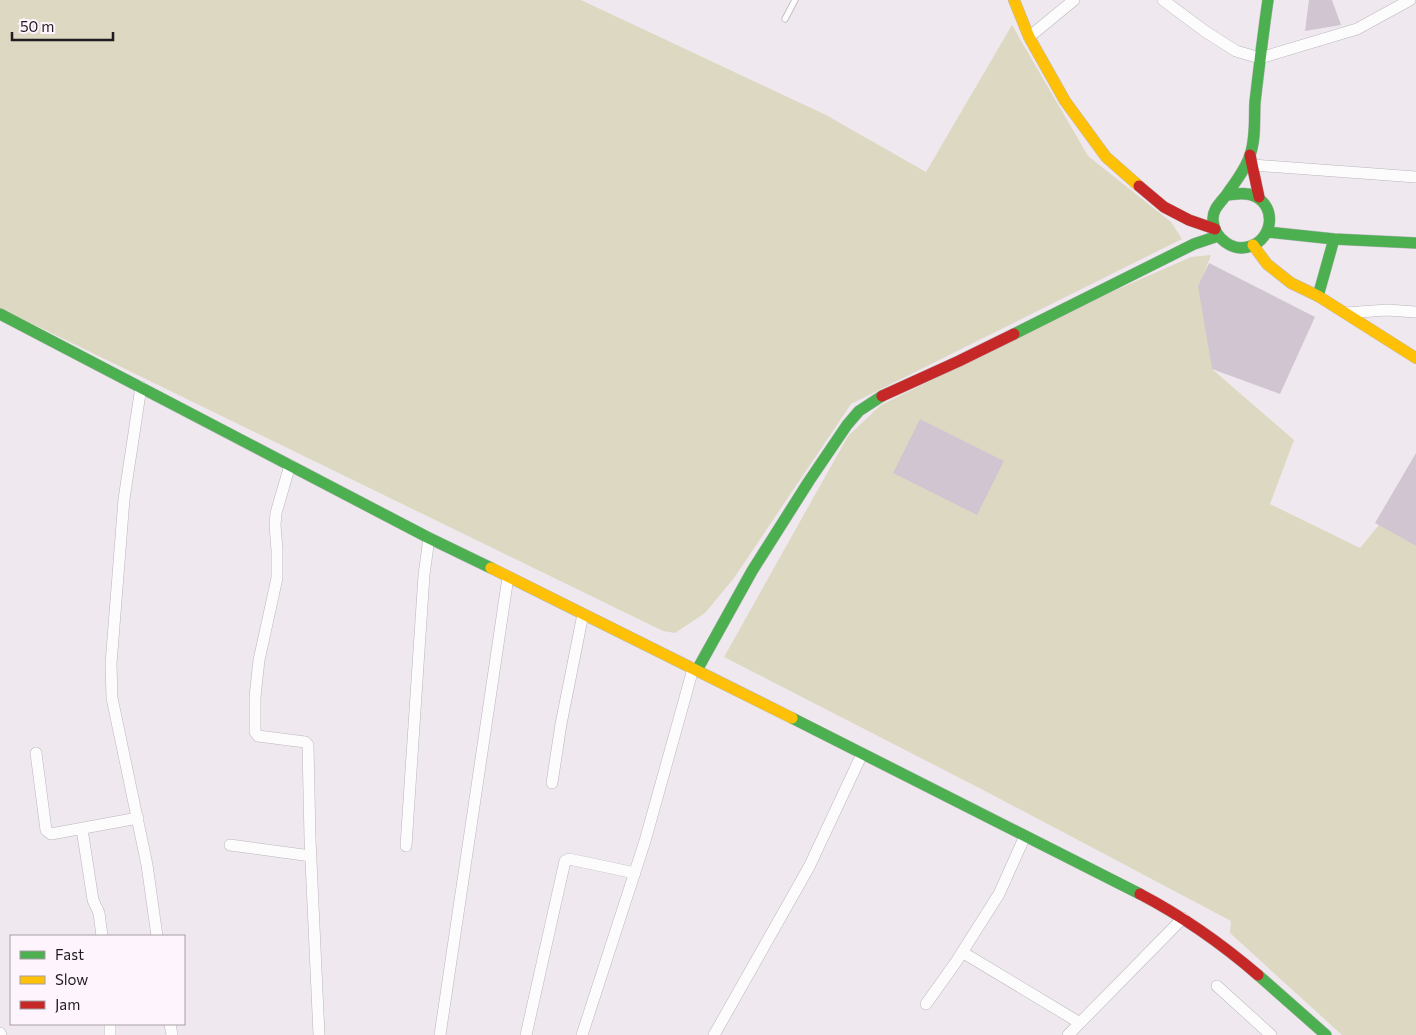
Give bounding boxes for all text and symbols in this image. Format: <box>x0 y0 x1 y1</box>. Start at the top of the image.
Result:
scale bar <box>12 10 114 42</box>
text: 50 m <box>20 17 54 35</box>
legend <box>10 935 185 1025</box>
text: Fast <box>55 945 84 963</box>
text: Slow <box>55 970 88 988</box>
text: Jam <box>55 995 80 1013</box>

